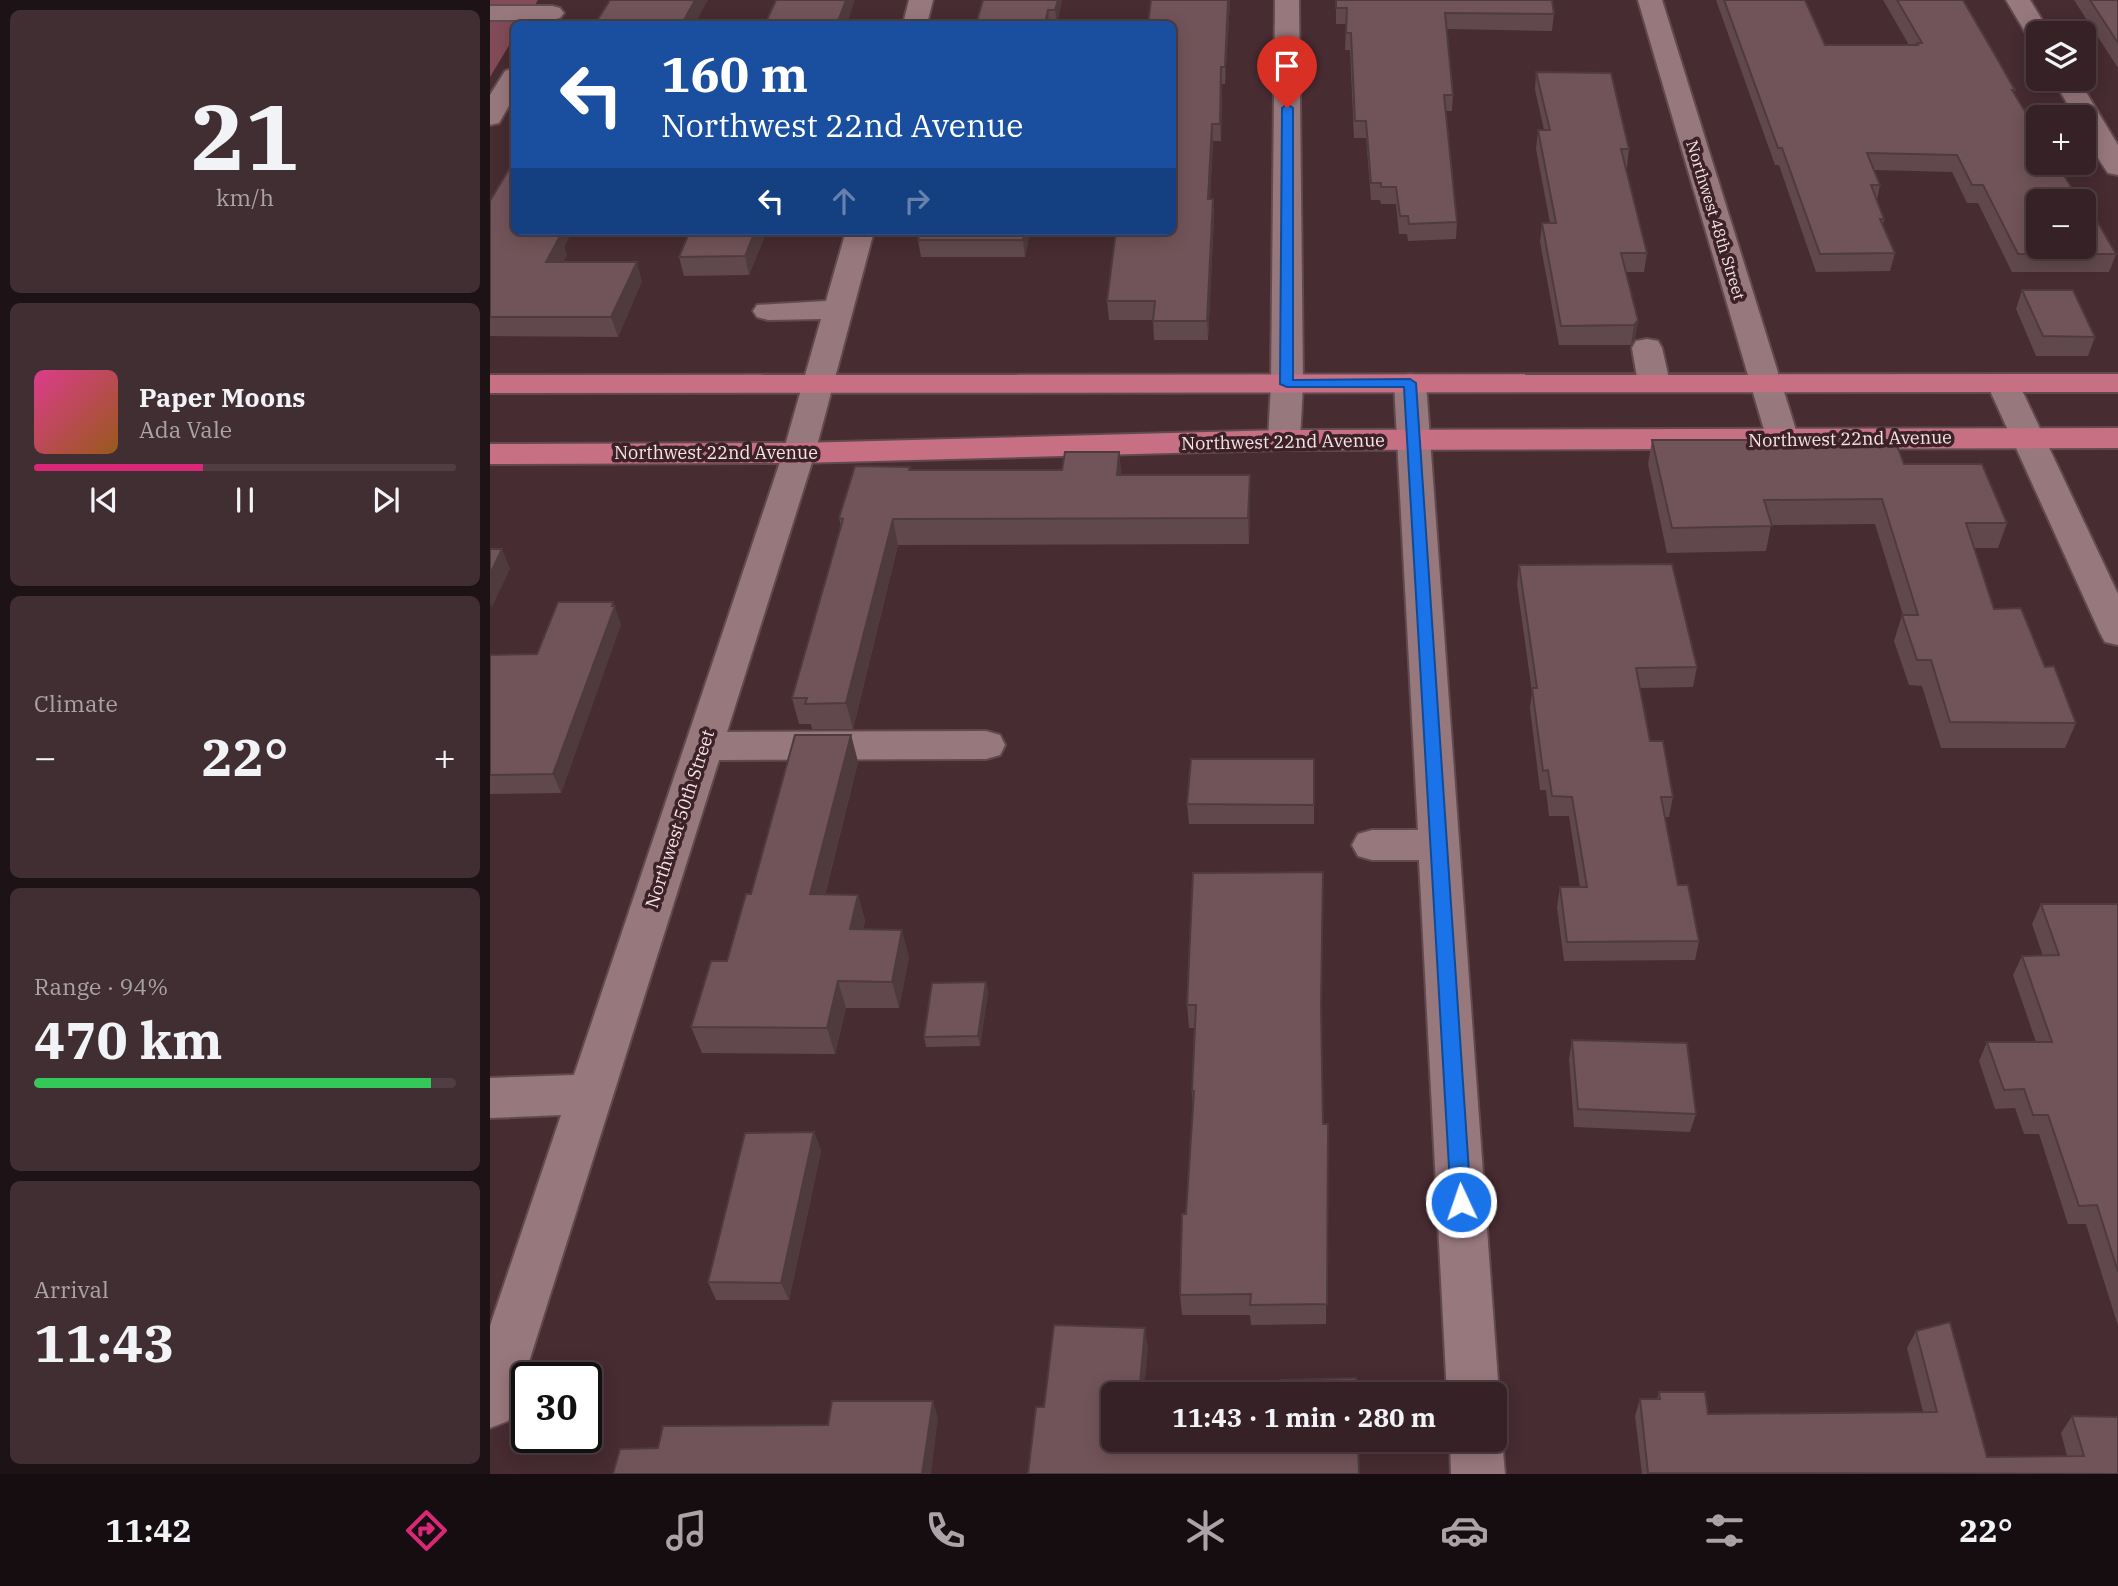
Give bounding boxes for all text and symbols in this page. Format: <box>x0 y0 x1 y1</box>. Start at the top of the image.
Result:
map controls <box>2026 21 2096 259</box>
button: layers <box>2026 21 2096 91</box>
pin <box>1257 36 1317 108</box>
text: 160 m <box>661 42 808 105</box>
icon: arrive <box>1268 47 1306 85</box>
icon: left <box>546 49 637 140</box>
text: 21 <box>190 77 300 195</box>
text: Northwest 22nd Avenue <box>661 104 1023 146</box>
button: + <box>2026 105 2096 175</box>
street label: Northwest 48th Street <box>1682 138 1750 302</box>
text: km/h <box>216 182 274 212</box>
icon: left <box>752 182 790 220</box>
icon: ahead <box>825 182 863 220</box>
icon: right <box>898 182 936 220</box>
button: − <box>2026 189 2096 259</box>
text: Paper Moons <box>139 380 306 414</box>
text: Ada Vale <box>139 414 232 444</box>
street label: Northwest 22nd Avenue <box>1748 425 1952 452</box>
street label: Northwest 22nd Avenue <box>1181 428 1385 455</box>
street label: Northwest 22nd Avenue <box>614 441 818 464</box>
icon: previous <box>85 481 123 519</box>
icon: pause <box>226 481 264 519</box>
icon: next <box>367 481 405 519</box>
text: Climate <box>34 688 118 718</box>
text: 22° <box>202 723 288 790</box>
street label: Northwest 50th Street <box>640 727 719 911</box>
text: − <box>34 732 57 781</box>
text: + <box>433 732 456 781</box>
text: Range · 94% <box>34 971 168 1001</box>
text: 470 km <box>34 1006 223 1073</box>
position arrow <box>1424 1165 1498 1239</box>
text: Arrival <box>34 1274 109 1304</box>
text: 11:43 <box>34 1309 175 1376</box>
speed limit sign: 30 <box>511 1362 602 1453</box>
text: 11:43 · 1 min · 280 m <box>1172 1400 1436 1434</box>
icon: directions <box>402 1506 451 1555</box>
icon: music <box>662 1506 711 1555</box>
icon: phone <box>921 1506 970 1555</box>
icon: climate <box>1181 1506 1230 1555</box>
icon: car <box>1440 1506 1489 1555</box>
icon: filters <box>1700 1506 1749 1555</box>
text: 11:42 <box>105 1509 192 1551</box>
text: 22° <box>1959 1509 2013 1551</box>

